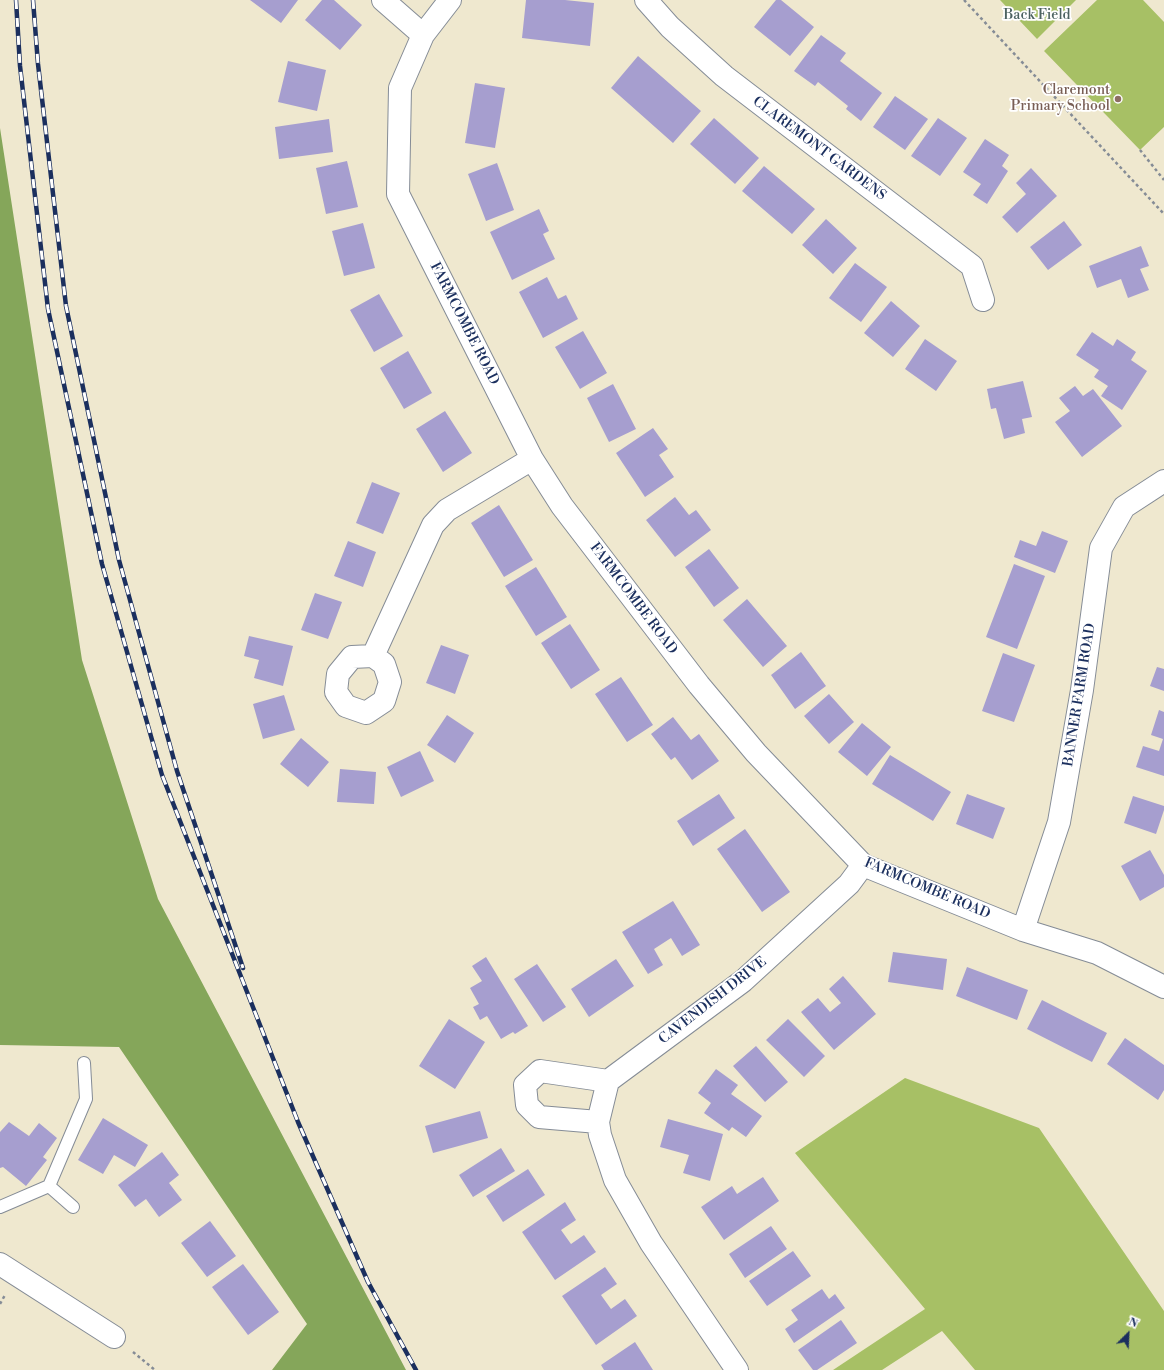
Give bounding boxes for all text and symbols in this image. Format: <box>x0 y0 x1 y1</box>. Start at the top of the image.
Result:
park label: Back Field <box>1003 8 1071 24</box>
place label: Claremont Primary School <box>1011 83 1110 116</box>
street label: CLAREMONT GARDENS <box>749 93 889 205</box>
marker: Claremont Primary School <box>1113 94 1123 104</box>
street label: FARMCOMBE ROAD <box>426 260 502 388</box>
street label: FARMCOMBE ROAD <box>586 540 680 658</box>
street label: BANNER FARM ROAD <box>1060 622 1100 768</box>
street label: FARMCOMBE ROAD <box>861 855 993 923</box>
street label: CAVENDISH DRIVE <box>656 954 770 1048</box>
north arrow <box>1108 1314 1148 1354</box>
text: N <box>1126 1315 1140 1331</box>

